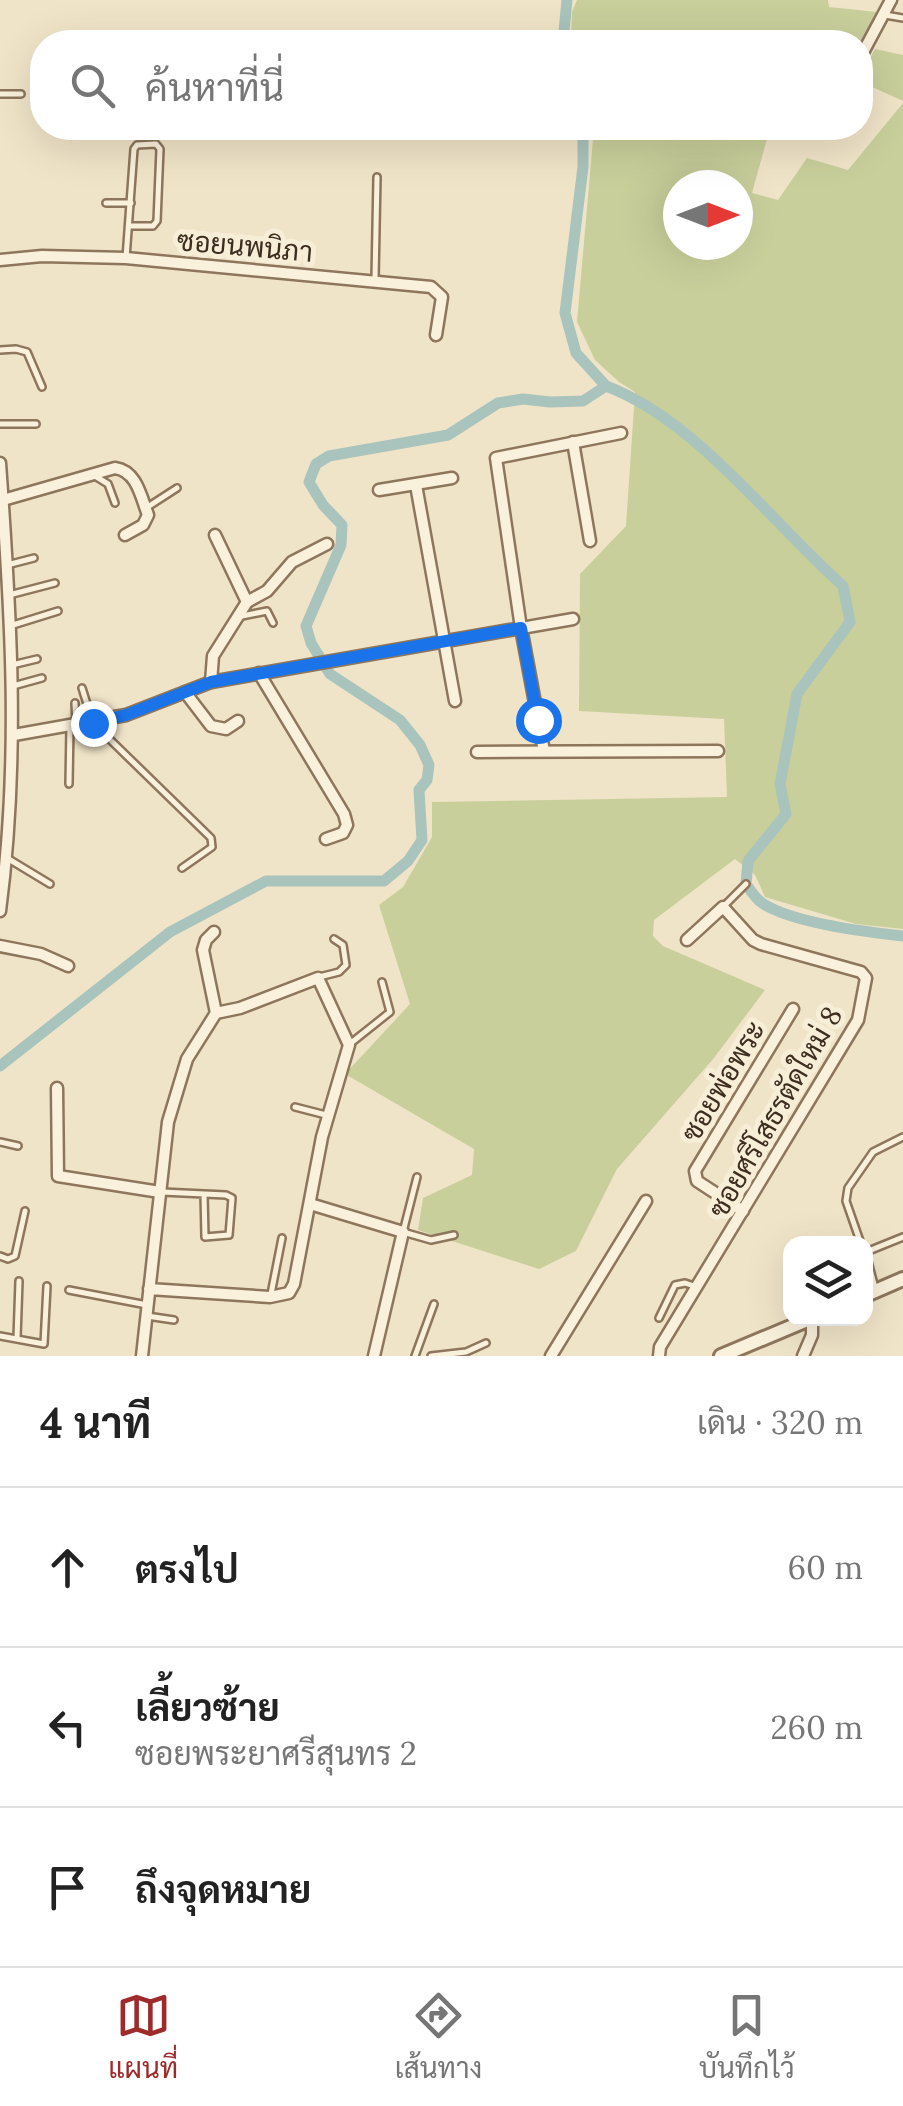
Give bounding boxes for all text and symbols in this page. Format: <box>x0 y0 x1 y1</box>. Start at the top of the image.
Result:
search box <box>30 30 873 140</box>
icon: search <box>65 58 120 113</box>
text: ค้นหาที่นี่ <box>145 63 284 111</box>
north arrow <box>663 170 753 260</box>
street label: ซอยนพนิภา <box>176 222 314 270</box>
route start <box>516 698 562 744</box>
route end <box>71 701 117 747</box>
street label: ซอยศรีโสธรตัดใหม่ 8 <box>699 999 850 1224</box>
street label: ซอยพ่อพระ <box>673 1014 773 1148</box>
map controls <box>783 1236 873 1326</box>
button: layers <box>783 1236 873 1326</box>
text: 4 นาที <box>40 1396 151 1450</box>
text: เดิน · 320 m <box>697 1402 863 1443</box>
icon: ahead <box>40 1540 95 1595</box>
text: ตรงไป <box>135 1545 239 1593</box>
text: 60 m <box>788 1547 863 1588</box>
text: เลี้ยวซ้าย <box>135 1683 280 1731</box>
icon: left <box>40 1700 95 1755</box>
text: 260 m <box>770 1707 863 1748</box>
text: ซอยพระยาศรีสุนทร 2 <box>135 1733 417 1774</box>
icon: arrive <box>40 1860 95 1915</box>
text: ถึงจุดหมาย <box>135 1865 311 1913</box>
tab: แผนที่ <box>108 1988 178 2086</box>
tab: เส้นทาง <box>395 1988 482 2086</box>
tab: บันทึกไว้ <box>699 1988 795 2086</box>

